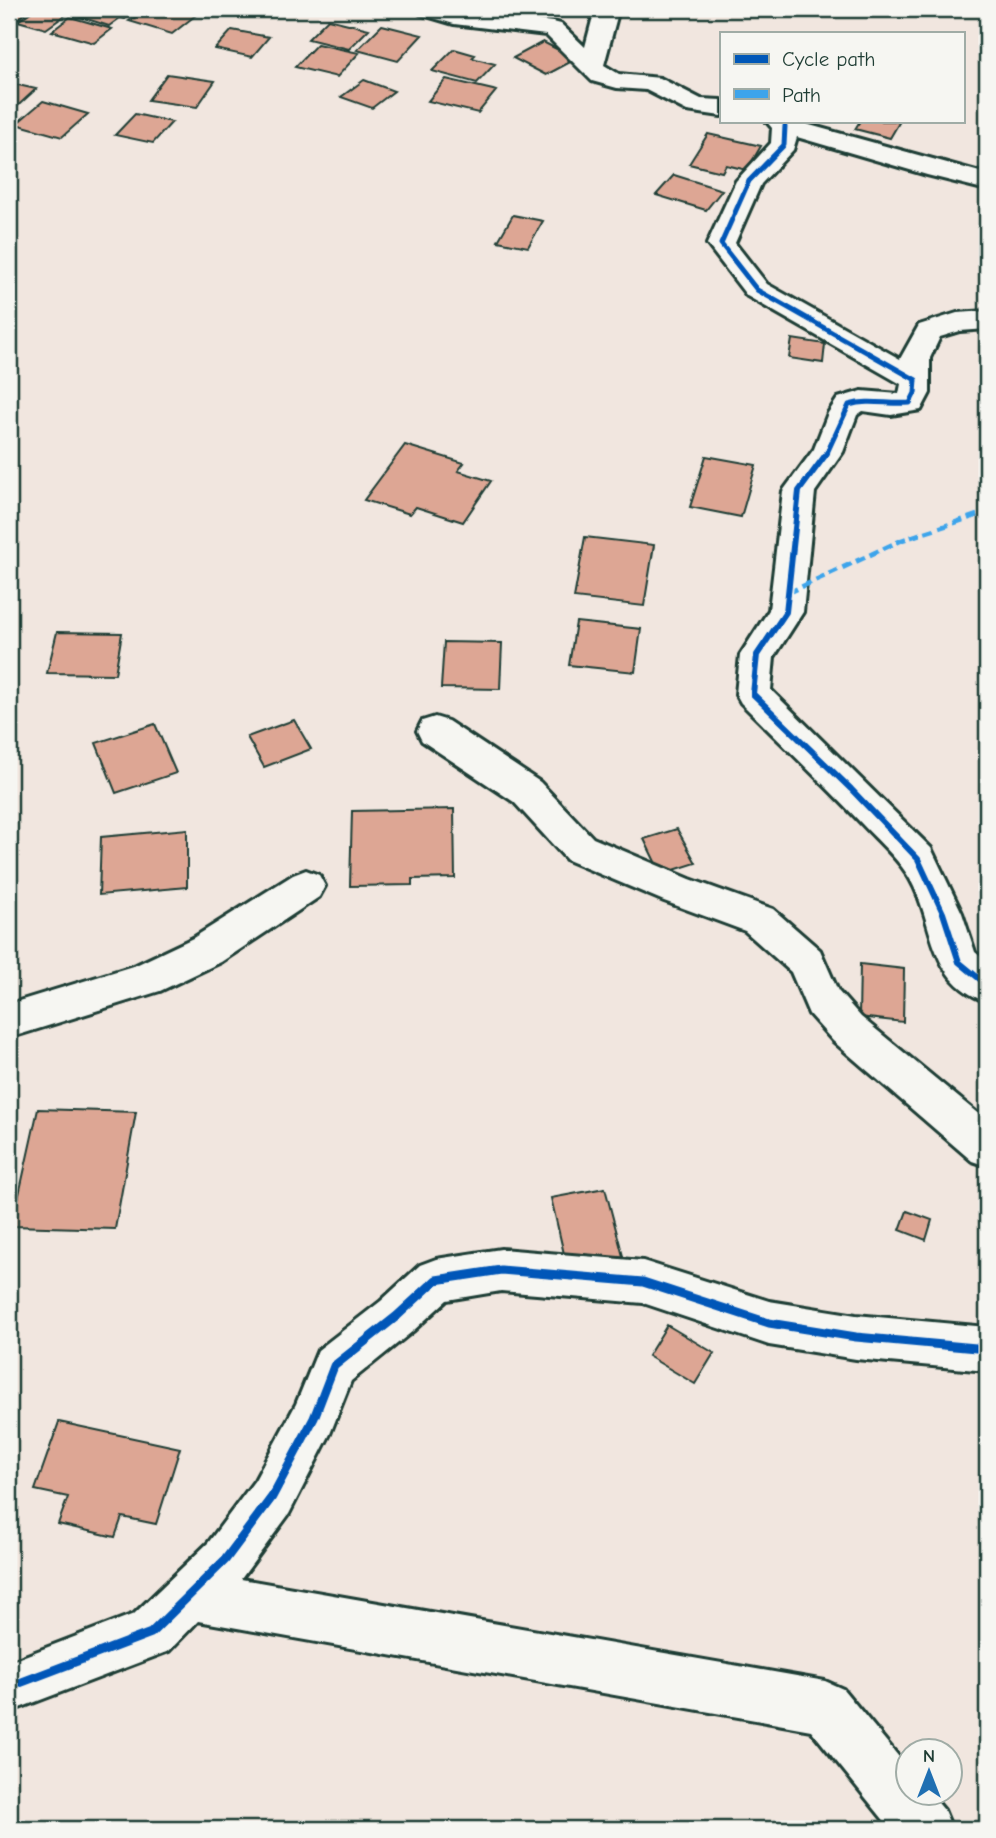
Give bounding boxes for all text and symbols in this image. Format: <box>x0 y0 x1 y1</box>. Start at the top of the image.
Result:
legend <box>720 32 964 122</box>
text: Cycle path <box>782 47 875 71</box>
text: Path <box>782 83 821 107</box>
north arrow <box>894 1736 964 1806</box>
text: N <box>923 1745 935 1767</box>

